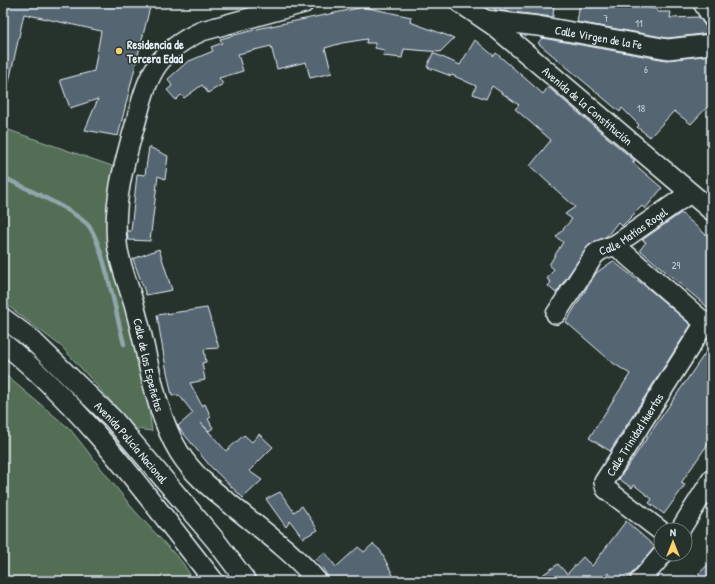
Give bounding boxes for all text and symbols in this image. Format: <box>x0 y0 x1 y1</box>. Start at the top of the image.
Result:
house number: 7 <box>604 12 609 25</box>
house number: 11 <box>635 17 643 30</box>
street label: Calle Virgen de la Fe <box>554 21 644 53</box>
place label: Residencia de Tercera Edad <box>126 36 184 67</box>
marker: Residencia de Tercera Edad <box>114 46 124 56</box>
street label: Avenida de la Constitución <box>539 62 637 149</box>
house number: 6 <box>644 63 648 76</box>
house number: 18 <box>637 102 645 115</box>
street label: Calle Matías Rogel <box>596 202 671 259</box>
house number: 29 <box>672 259 681 272</box>
street label: Calle de las Espeñetas <box>129 316 169 414</box>
street label: Calle Trinidad Huertas <box>602 389 667 479</box>
street label: Avenida Policía Nacional <box>91 397 172 487</box>
north arrow <box>653 522 693 562</box>
text: N <box>670 525 676 539</box>

